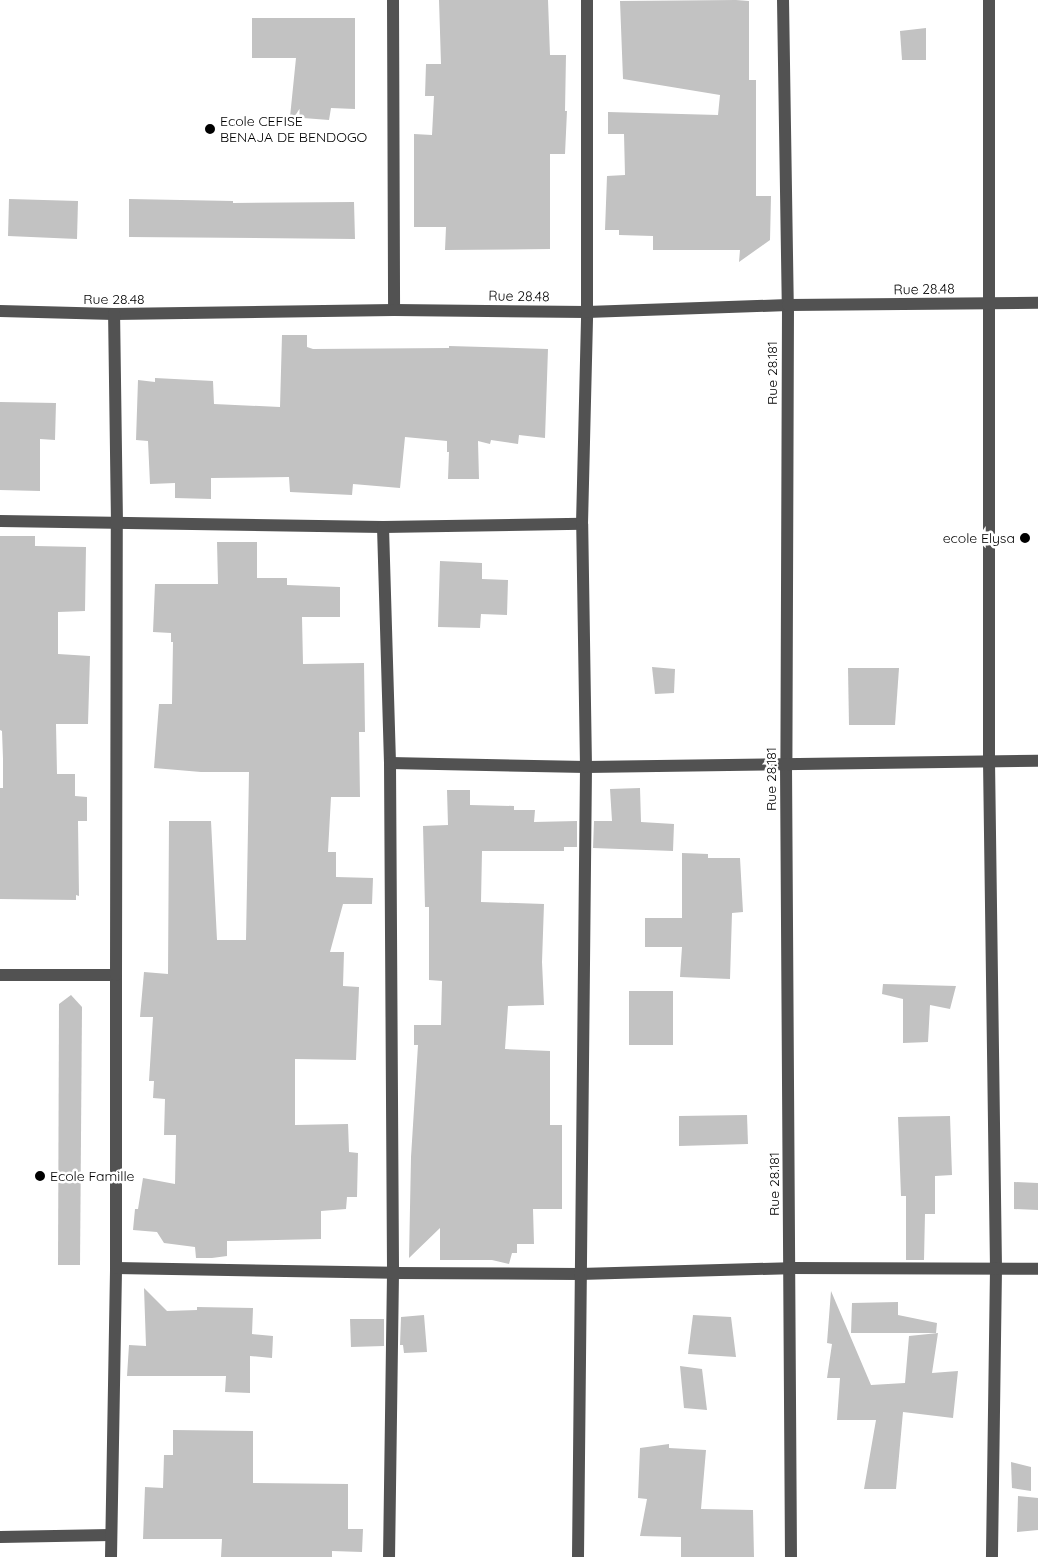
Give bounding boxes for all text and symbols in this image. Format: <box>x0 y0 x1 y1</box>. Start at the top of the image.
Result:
place label: Ecole CEFISE BENAJA DE BENDOGO <box>220 113 367 146</box>
marker: Ecole CEFISE BENAJA DE BENDOGO <box>204 123 216 135</box>
street label: Rue 28.48 <box>893 280 955 298</box>
street label: Rue 28.48 <box>488 287 550 305</box>
street label: Rue 28.48 <box>83 291 145 307</box>
street label: Rue 28.181 <box>764 341 780 405</box>
place label: ecole Elysa <box>943 530 1015 546</box>
marker: ecole Elysa <box>1019 532 1031 544</box>
street label: Rue 28.181 <box>763 747 779 811</box>
street label: Rue 28.181 <box>766 1152 782 1216</box>
place label: Ecole Famille <box>50 1168 135 1184</box>
marker: Ecole Famille <box>34 1170 46 1182</box>

